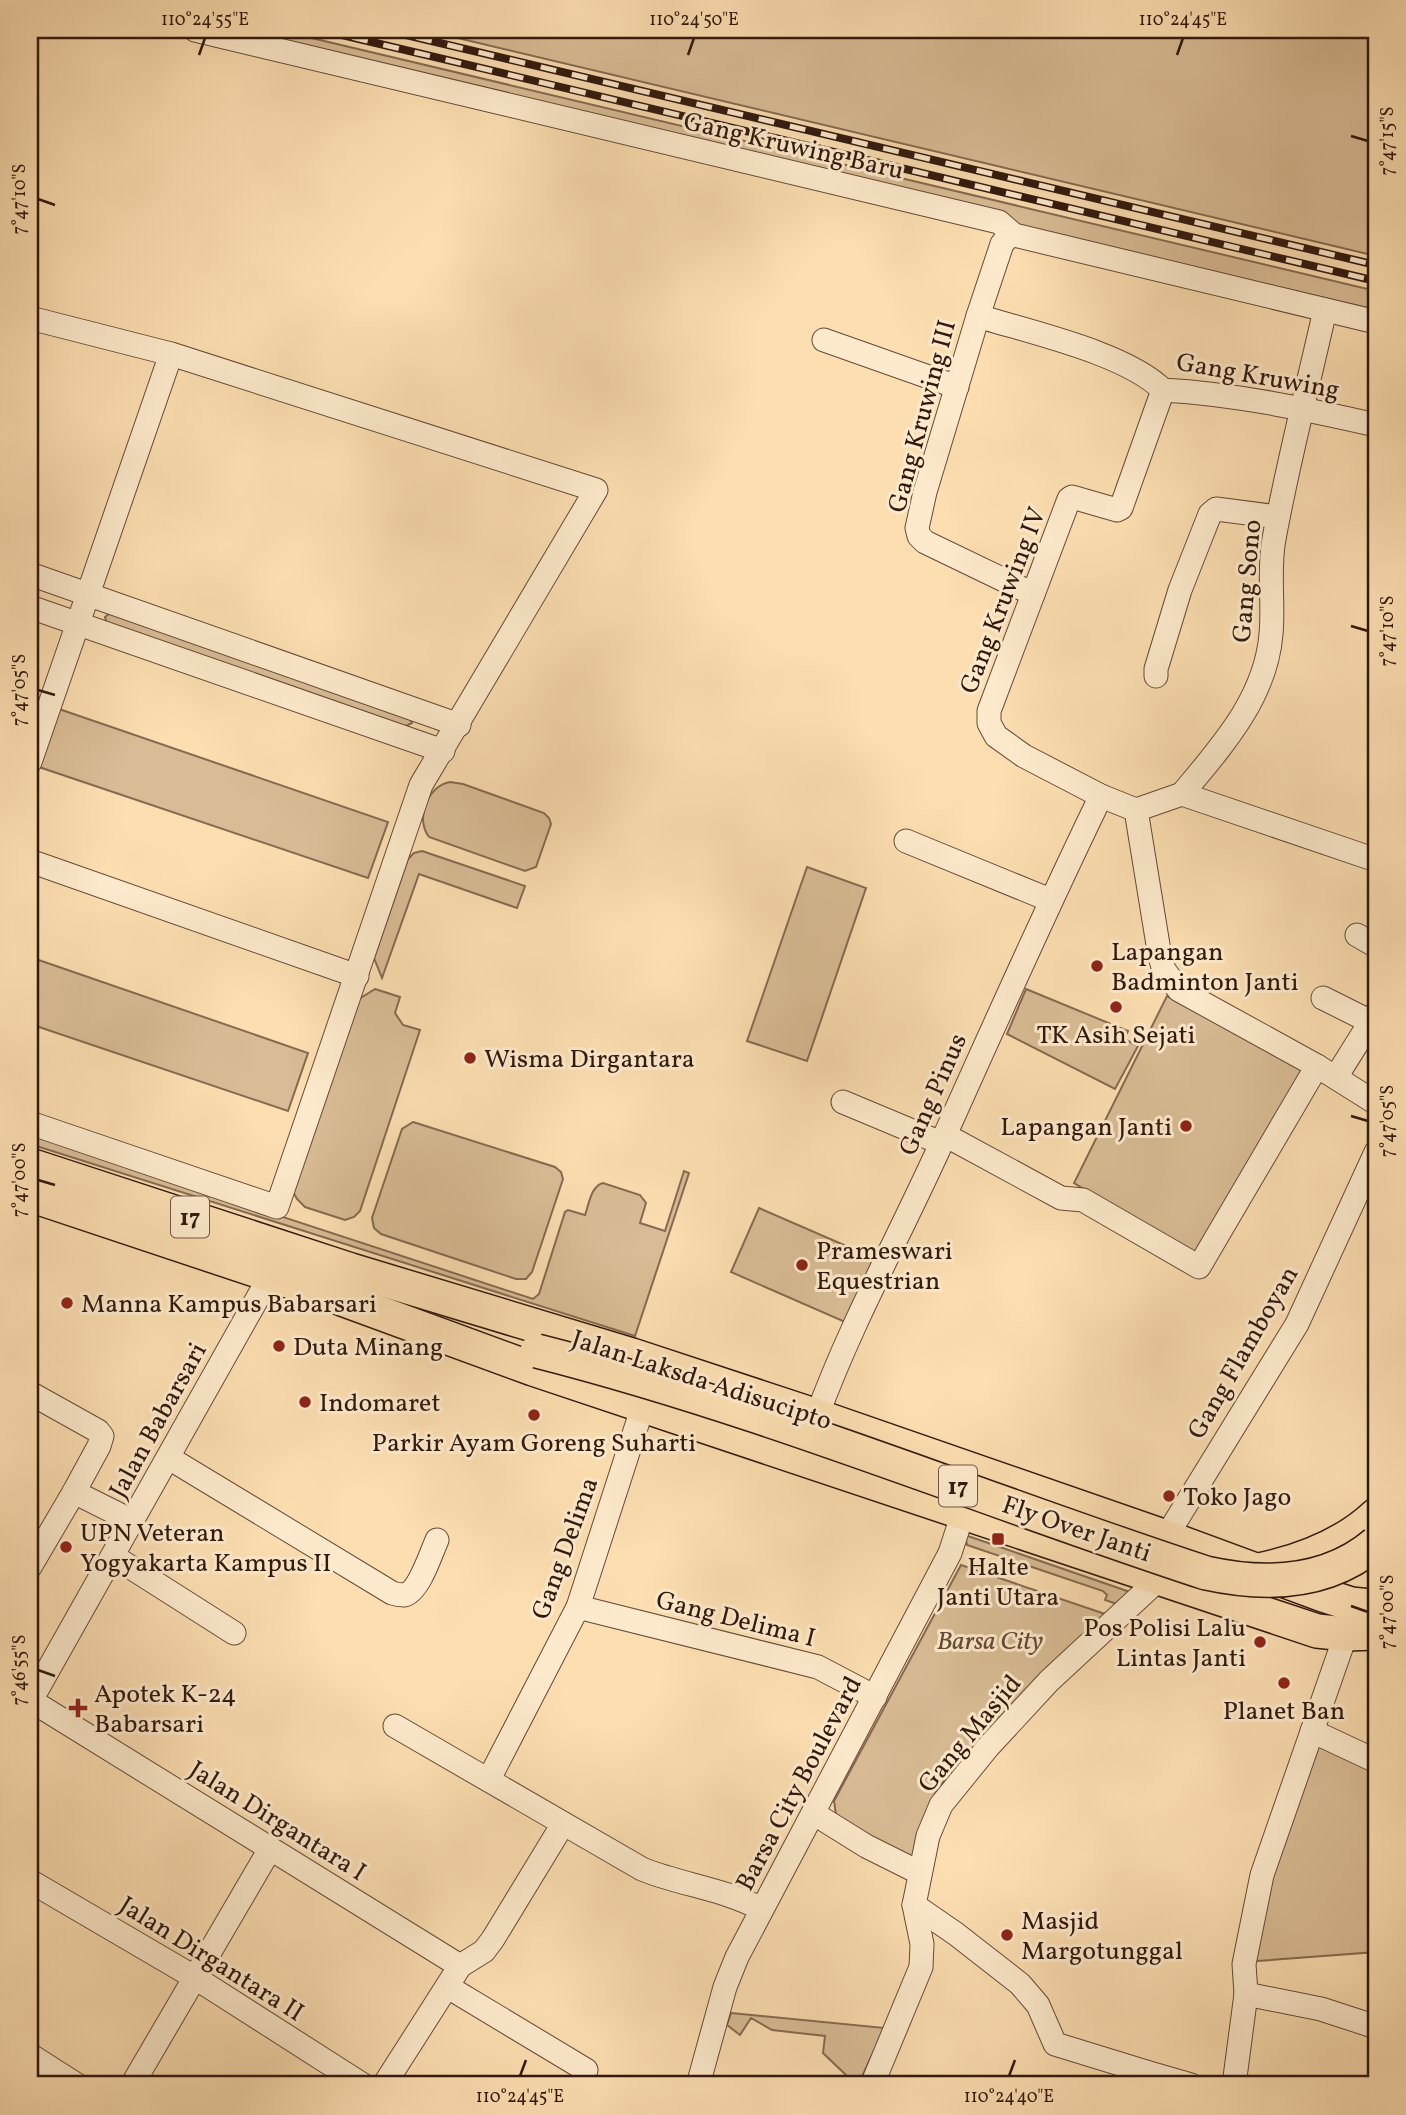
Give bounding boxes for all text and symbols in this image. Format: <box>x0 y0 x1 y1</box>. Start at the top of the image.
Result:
text: 110°24'55"E <box>161 8 249 33</box>
text: 110°24'50"E <box>649 8 739 33</box>
text: 110°24'45"E <box>1139 8 1227 33</box>
street label: Gang Kruwing Baru <box>680 104 907 190</box>
text: 7°47'15"S <box>1376 107 1401 176</box>
text: 7°47'10"S <box>8 164 33 234</box>
street label: Gang Kruwing III <box>880 316 966 517</box>
street label: Gang Kruwing <box>1173 345 1342 409</box>
street label: Gang Kruwing IV <box>952 502 1056 699</box>
street label: Gang Sono <box>1225 518 1271 644</box>
text: 7°47'10"S <box>1376 596 1401 666</box>
text: 7°47'05"S <box>8 654 33 726</box>
place label: Lapangan Badminton Janti <box>1111 935 1299 1001</box>
marker: Lapangan Badminton Janti <box>1089 958 1105 974</box>
marker: TK Asih Sejati <box>1108 999 1124 1015</box>
place label: TK Asih Sejati <box>1037 1018 1195 1054</box>
street label: Gang Pinus <box>891 1028 977 1162</box>
place label: Wisma Dirgantara <box>484 1042 695 1078</box>
marker: Wisma Dirgantara <box>462 1050 478 1066</box>
text: 7°47'05"S <box>1376 1085 1401 1157</box>
place label: Lapangan Janti <box>1000 1110 1172 1146</box>
marker: Lapangan Janti <box>1178 1118 1194 1134</box>
text: 7°47'00"S <box>8 1143 33 1217</box>
road number: 17 <box>171 1196 209 1238</box>
place label: Prameswari Equestrian <box>816 1234 953 1300</box>
marker: Prameswari Equestrian <box>794 1257 810 1273</box>
street label: Gang Flamboyan <box>1179 1260 1308 1446</box>
place label: Manna Kampus Babarsari <box>81 1287 377 1323</box>
marker: Manna Kampus Babarsari <box>59 1295 75 1311</box>
street label: Jalan Laksda Adisucipto <box>567 1322 836 1440</box>
place label: Duta Minang <box>293 1330 443 1366</box>
street label: Jalan Babarsari <box>101 1337 216 1505</box>
marker: Duta Minang <box>271 1338 287 1354</box>
place label: Indomaret <box>319 1386 441 1422</box>
marker: Indomaret <box>297 1394 313 1410</box>
marker: Parkir Ayam Goreng Suharti <box>526 1407 542 1423</box>
place label: Parkir Ayam Goreng Suharti <box>372 1426 696 1462</box>
road number: 17 <box>939 1466 977 1506</box>
street label: Gang Delima <box>524 1473 608 1625</box>
place label: Toko Jago <box>1183 1480 1291 1516</box>
street label: Fly Over Janti <box>997 1488 1156 1572</box>
marker: Toko Jago <box>1161 1488 1177 1504</box>
place label: UPN Veteran Yogyakarta Kampus II <box>80 1516 331 1582</box>
marker: Halte Janti Utara <box>990 1531 1006 1547</box>
marker: UPN Veteran Yogyakarta Kampus II <box>58 1539 74 1555</box>
place label: Halte Janti Utara <box>937 1550 1059 1616</box>
text: 7°47'00"S <box>1376 1575 1401 1649</box>
street label: Gang Delima I <box>652 1583 819 1657</box>
place label: Pos Polisi Lalu Lintas Janti <box>1083 1611 1246 1677</box>
park label: Barsa City <box>937 1624 1043 1660</box>
marker: Pos Polisi Lalu Lintas Janti <box>1252 1634 1268 1650</box>
text: 7°46'55"S <box>8 1635 33 1705</box>
street label: Gang Masjid <box>910 1668 1031 1801</box>
street label: Barsa City Boulevard <box>728 1670 872 1898</box>
marker: Planet Ban <box>1276 1675 1292 1691</box>
place label: Apotek K-24 Babarsari <box>94 1677 236 1743</box>
place label: Planet Ban <box>1223 1694 1345 1730</box>
marker: Apotek K-24 Babarsari <box>68 1698 88 1718</box>
street label: Jalan Dirgantara I <box>181 1753 372 1891</box>
street label: Jalan Dirgantara II <box>112 1888 310 2031</box>
place label: Masjid Margotunggal <box>1021 1904 1183 1970</box>
marker: Masjid Margotunggal <box>999 1927 1015 1943</box>
text: 110°24'45"E <box>476 2085 564 2110</box>
text: 110°24'40"E <box>964 2085 1054 2110</box>

